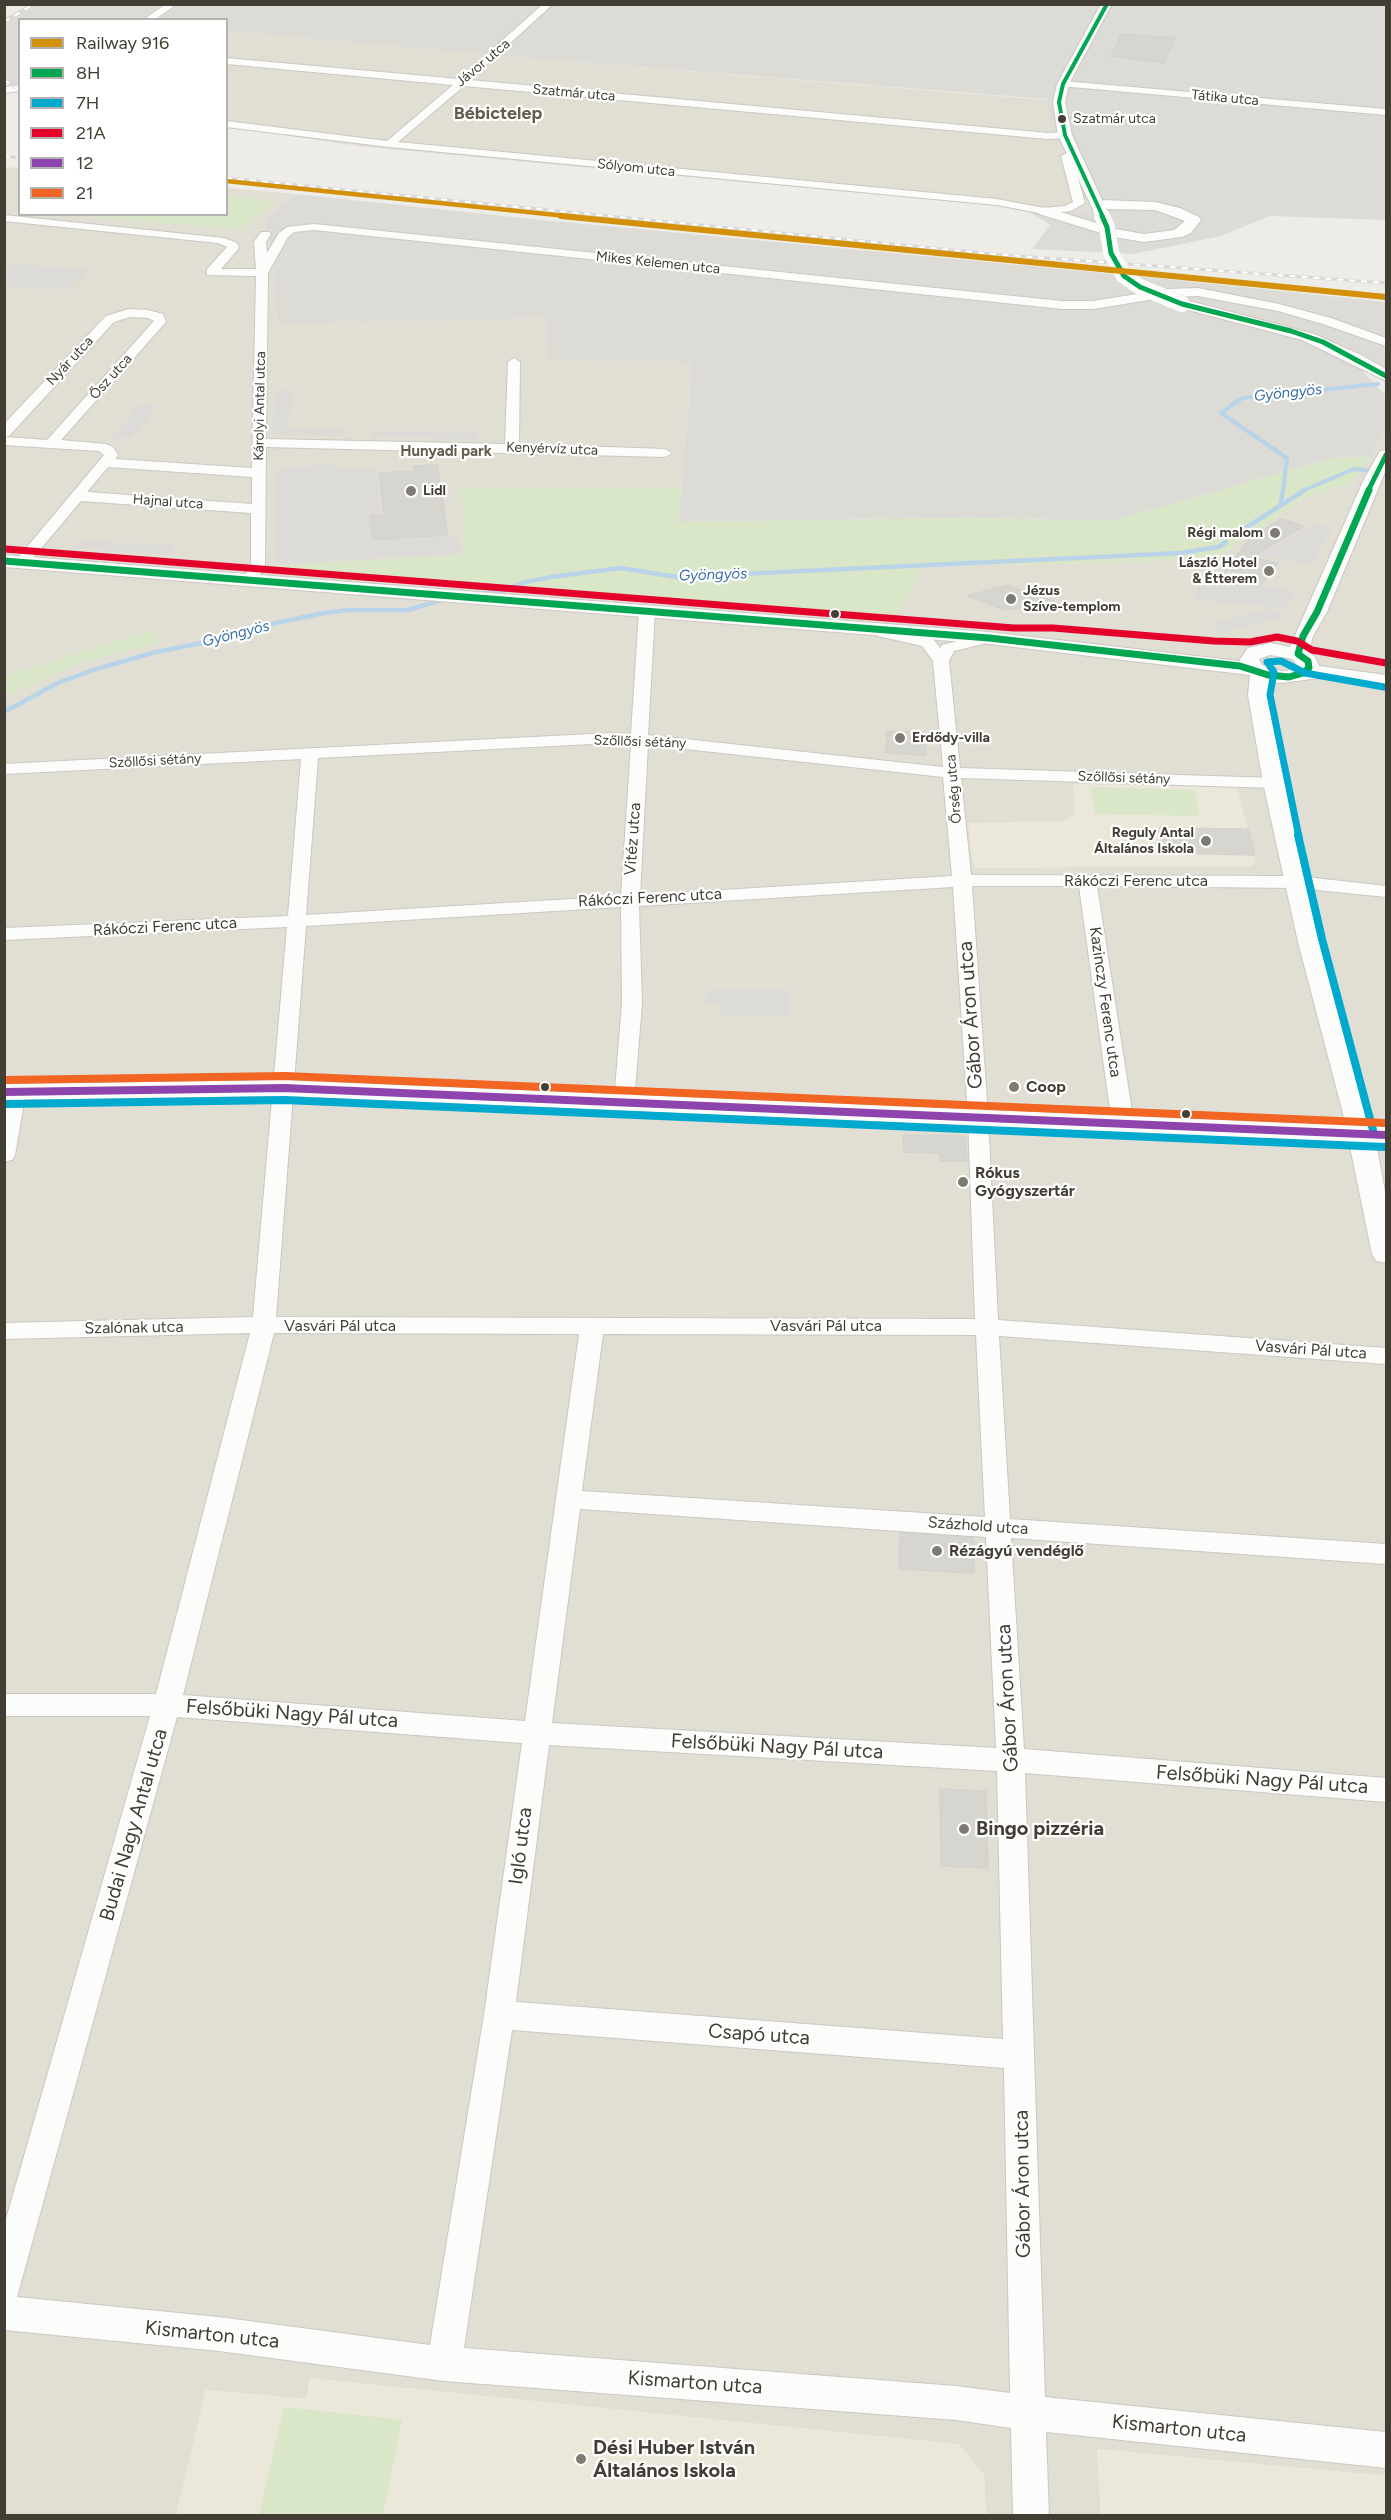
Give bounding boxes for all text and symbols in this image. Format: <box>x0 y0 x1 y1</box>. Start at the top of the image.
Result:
legend <box>18 18 228 216</box>
text: Railway 916 <box>76 32 169 54</box>
street label: Jávor utca <box>453 36 513 90</box>
text: 8H <box>76 62 101 84</box>
street label: Szatmár utca <box>532 81 616 105</box>
street label: Tátika utca <box>1191 87 1259 109</box>
text: 7H <box>76 92 99 114</box>
district label: Bébictelep <box>454 103 542 125</box>
place label: Szatmár utca <box>1073 111 1156 127</box>
marker: Szatmár utca <box>1056 113 1068 125</box>
text: 21A <box>76 122 106 144</box>
text: 12 <box>76 152 94 174</box>
street label: Sólyom utca <box>596 156 676 180</box>
text: 21 <box>76 182 94 204</box>
street label: Mikes Kelemen utca <box>595 248 721 278</box>
street label: Nyár utca <box>43 333 97 389</box>
street label: Ősz utca <box>86 351 136 403</box>
street label: Károlyi Antal utca <box>251 351 269 461</box>
water label: Gyöngyös <box>1253 380 1323 406</box>
street label: Kenyérvíz utca <box>506 439 598 459</box>
district label: Hunyadi park <box>400 443 492 461</box>
place label: Lidl <box>423 483 446 499</box>
marker: Lidl <box>404 484 418 498</box>
street label: Hajnal utca <box>132 491 204 513</box>
place label: Régi malom <box>1187 525 1263 541</box>
marker: Régi malom <box>1268 526 1282 540</box>
place label: László Hotel & Étterem <box>1179 555 1257 588</box>
marker: László Hotel & Étterem <box>1262 564 1276 578</box>
water label: Gyöngyös <box>678 565 748 585</box>
place label: Jézus Szíve-templom <box>1023 583 1121 616</box>
marker: Jézus Szíve-templom <box>1004 592 1018 606</box>
unlabelled marker <box>829 608 841 620</box>
water label: Gyöngyös <box>201 617 271 651</box>
place label: Erdődy-villa <box>912 730 990 746</box>
marker: Erdődy-villa <box>893 731 907 745</box>
street label: Szőllősi sétány <box>593 732 687 752</box>
street label: Szőllősi sétány <box>108 750 202 772</box>
street label: Őrség utca <box>943 754 965 824</box>
street label: Szőllősi sétány <box>1077 768 1171 788</box>
street label: Vitéz utca <box>621 802 645 876</box>
place label: Reguly Antal Általános Iskola <box>1094 825 1194 858</box>
marker: Reguly Antal Általános Iskola <box>1199 834 1213 848</box>
street label: Rákóczi Ferenc utca <box>1064 871 1208 891</box>
street label: Rákóczi Ferenc utca <box>578 885 722 911</box>
street label: Rákóczi Ferenc utca <box>93 914 237 940</box>
street label: Kazinczy Ferenc utca <box>1085 925 1125 1079</box>
street label: Gábor Áron utca <box>954 940 988 1090</box>
place label: Coop <box>1026 1077 1066 1097</box>
marker: Coop <box>1007 1080 1021 1094</box>
unlabelled marker <box>539 1081 551 1093</box>
unlabelled marker <box>1180 1108 1192 1120</box>
place label: Rókus Gyógyszertár <box>975 1163 1075 1201</box>
marker: Rókus Gyógyszertár <box>956 1175 970 1189</box>
street label: Vasvári Pál utca <box>284 1316 396 1336</box>
street label: Vasvári Pál utca <box>770 1316 882 1336</box>
street label: Szalónak utca <box>84 1318 184 1338</box>
street label: Vasvári Pál utca <box>1255 1337 1367 1363</box>
street label: Százhold utca <box>927 1513 1029 1539</box>
place label: Rézágyú vendéglő <box>949 1541 1084 1561</box>
marker: Rézágyú vendéglő <box>930 1544 944 1558</box>
street label: Gábor Áron utca <box>992 1623 1024 1773</box>
street label: Felsőbüki Nagy Pál utca <box>185 1695 399 1733</box>
street label: Budai Nagy Antal utca <box>95 1726 173 1924</box>
street label: Felsőbüki Nagy Pál utca <box>670 1729 884 1765</box>
street label: Felsőbüki Nagy Pál utca <box>1155 1761 1369 1799</box>
street label: Igló utca <box>504 1806 538 1886</box>
place label: Bingo pizzéria <box>976 1817 1104 1841</box>
marker: Bingo pizzéria <box>957 1822 971 1836</box>
street label: Csapó utca <box>707 2019 811 2051</box>
street label: Gábor Áron utca <box>1010 2110 1036 2258</box>
street label: Kismarton utca <box>144 2316 280 2354</box>
street label: Kismarton utca <box>627 2366 763 2400</box>
street label: Kismarton utca <box>1111 2410 1247 2448</box>
place label: Dési Huber István Általános Iskola <box>593 2436 755 2483</box>
marker: Dési Huber István Általános Iskola <box>574 2452 588 2466</box>

